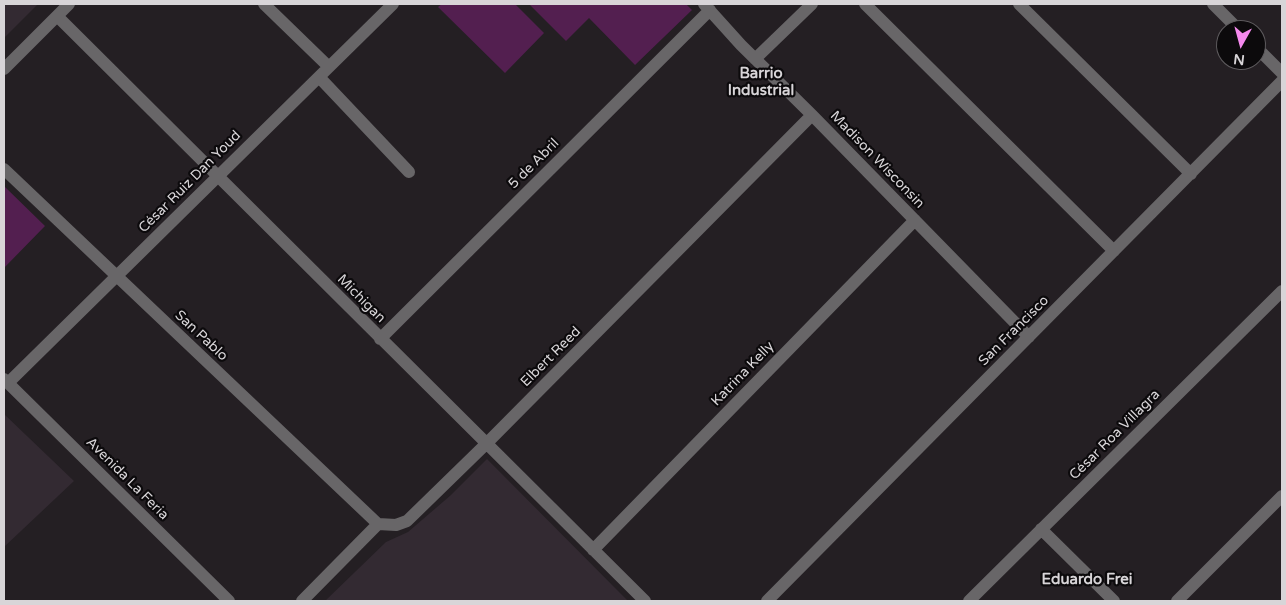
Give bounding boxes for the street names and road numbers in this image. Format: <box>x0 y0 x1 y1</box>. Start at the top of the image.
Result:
street label: Madison Wisconsin <box>826 108 928 212</box>
street label: César Ruiz Dan Youd <box>135 127 245 237</box>
street label: 5 de Abril <box>505 135 563 193</box>
street label: Michigan <box>333 271 389 327</box>
street label: San Francisco <box>975 292 1053 370</box>
street label: San Pablo <box>171 307 231 365</box>
street label: Elbert Reed <box>517 323 585 391</box>
street label: Katrina Kelly <box>708 338 778 410</box>
street label: César Roa Villagra <box>1066 386 1164 484</box>
street label: Avenida La Feria <box>82 434 172 524</box>

